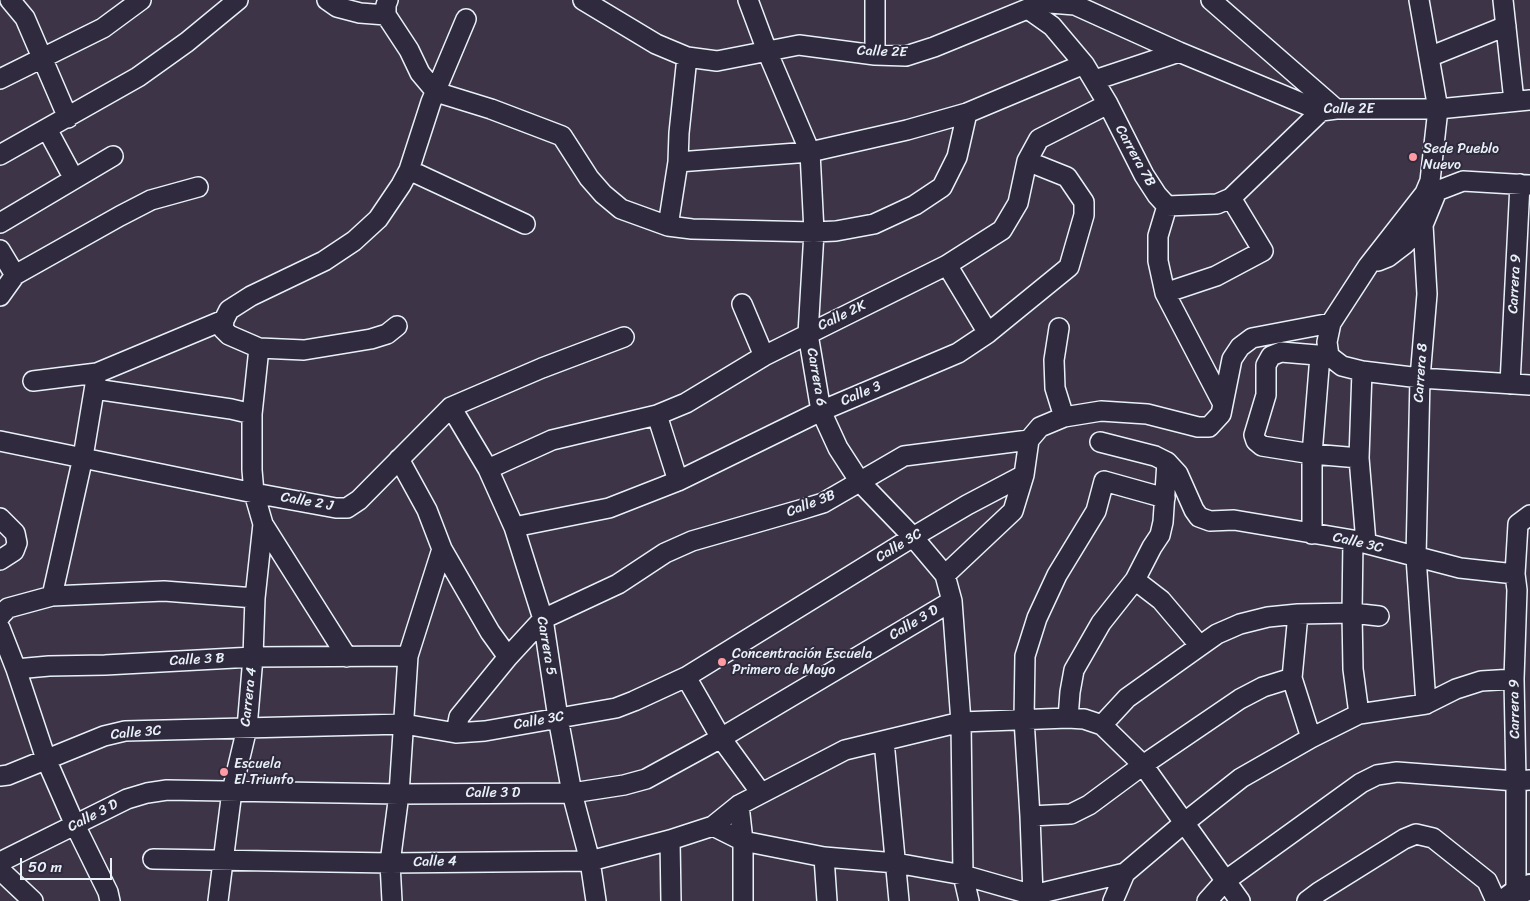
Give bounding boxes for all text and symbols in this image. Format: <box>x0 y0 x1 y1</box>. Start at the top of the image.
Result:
street label: Calle 2E <box>857 43 907 61</box>
street label: Calle 2E <box>1324 101 1374 117</box>
street label: Carrera 7B <box>1111 122 1159 190</box>
place label: Sede Pueblo Nuevo <box>1423 141 1499 174</box>
marker: Sede Pueblo Nuevo <box>1407 151 1419 163</box>
street label: Carrera 9 <box>1505 254 1525 314</box>
street label: Calle 2K <box>815 297 869 335</box>
street label: Carrera 8 <box>1411 343 1431 403</box>
street label: Carrera 6 <box>803 347 829 407</box>
street label: Calle 3 <box>838 378 884 410</box>
street label: Calle 3B <box>784 487 838 521</box>
street label: Calle 2 J <box>280 489 334 515</box>
street label: Calle 3C <box>873 526 925 566</box>
street label: Calle 3C <box>1331 529 1385 557</box>
street label: Calle 3 D <box>886 602 942 644</box>
street label: Carrera 5 <box>533 615 559 677</box>
place label: Concentración Escuela Primero de Mayo <box>732 646 872 679</box>
street label: Calle 3 B <box>169 650 225 670</box>
marker: Concentración Escuela Primero de Mayo <box>716 656 728 668</box>
street label: Carrera 4 <box>238 666 260 728</box>
street label: Carrera 9 <box>1506 679 1524 739</box>
street label: Calle 3C <box>512 708 566 734</box>
street label: Calle 3C <box>110 722 162 744</box>
place label: Escuela El Triunfo <box>234 756 294 789</box>
marker: Escuela El Triunfo <box>218 766 230 778</box>
street label: Calle 3 D <box>466 785 520 801</box>
street label: Calle 3 D <box>65 796 121 836</box>
scale bar <box>22 848 115 880</box>
street label: Calle 4 <box>413 853 457 871</box>
text: 50 m <box>28 854 62 880</box>

